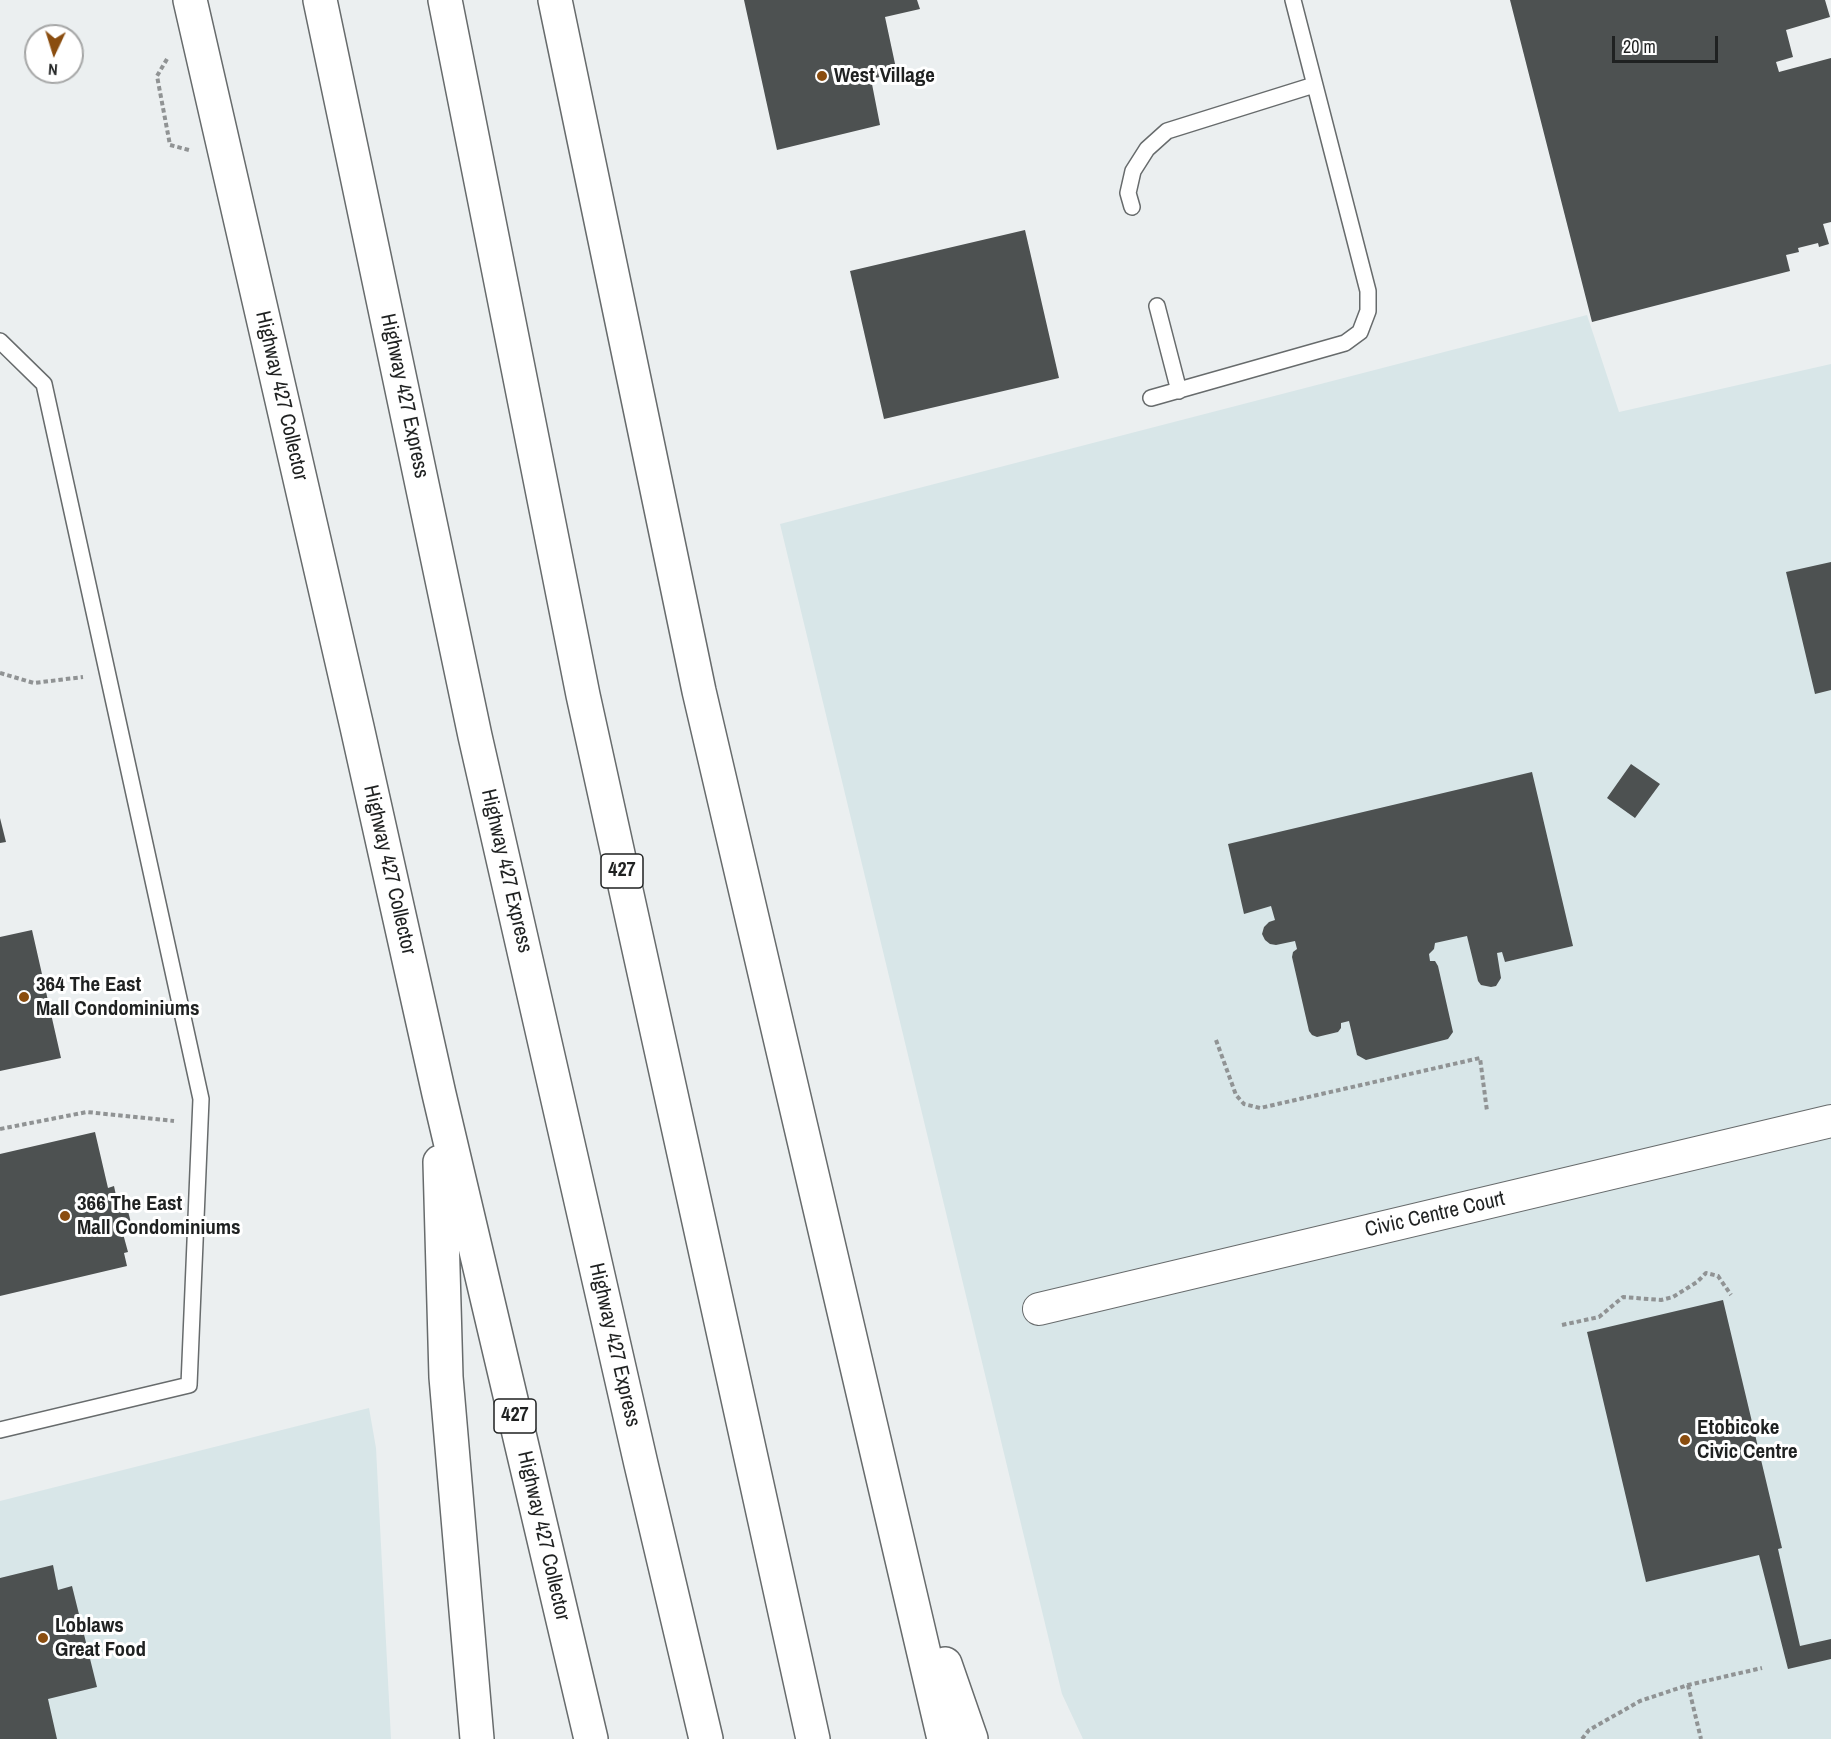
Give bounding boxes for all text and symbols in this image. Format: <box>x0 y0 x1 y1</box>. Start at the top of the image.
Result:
north arrow <box>24 24 84 84</box>
scale bar <box>1615 24 1722 62</box>
text: 20 m <box>1623 34 1656 59</box>
text: N <box>47 59 58 81</box>
place label: West Village <box>834 63 935 89</box>
marker: West Village <box>815 69 829 83</box>
street label: Highway 427 Collector <box>249 309 313 483</box>
street label: Highway 427 Express <box>374 311 434 481</box>
street label: Highway 427 Collector <box>357 783 421 957</box>
street label: Highway 427 Express <box>475 787 537 955</box>
road number: 427 <box>601 854 643 888</box>
place label: 364 The East Mall Condominiums <box>36 972 200 1022</box>
marker: 364 The East Mall Condominiums <box>17 990 31 1004</box>
street label: Civic Centre Court <box>1363 1187 1507 1243</box>
place label: 366 The East Mall Condominiums <box>77 1191 241 1241</box>
marker: 366 The East Mall Condominiums <box>58 1209 72 1223</box>
street label: Highway 427 Express <box>583 1261 645 1429</box>
road number: 427 <box>494 1399 536 1433</box>
place label: Etobicoke Civic Centre <box>1697 1415 1797 1465</box>
marker: Etobicoke Civic Centre <box>1678 1433 1692 1447</box>
street label: Highway 427 Collector <box>511 1449 575 1623</box>
place label: Loblaws Great Food <box>55 1613 146 1663</box>
marker: Loblaws Great Food <box>36 1631 50 1645</box>

